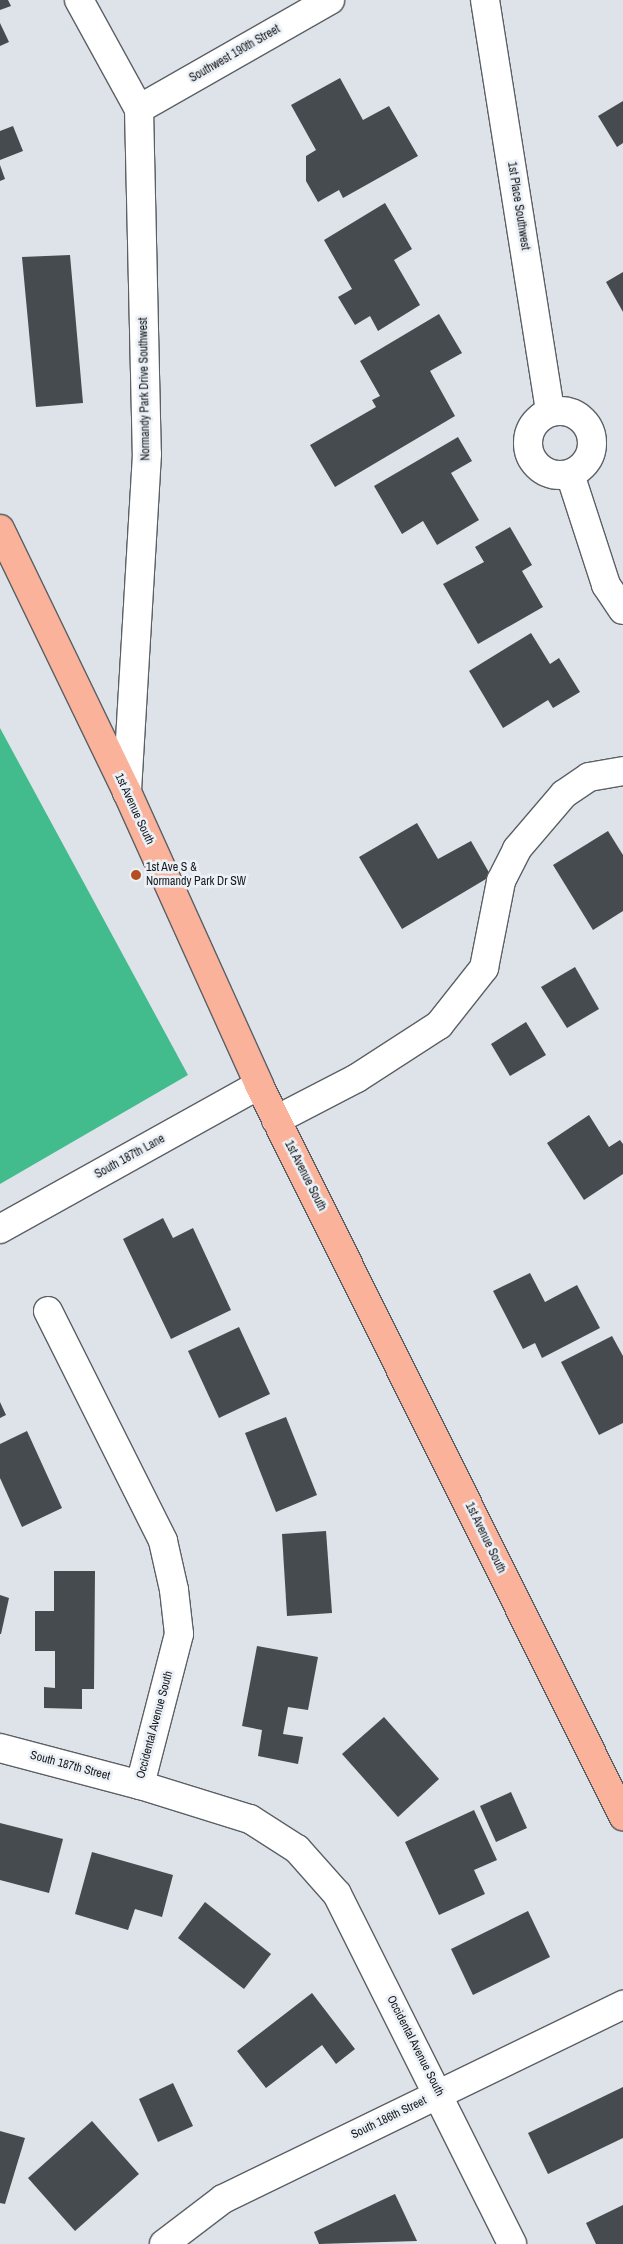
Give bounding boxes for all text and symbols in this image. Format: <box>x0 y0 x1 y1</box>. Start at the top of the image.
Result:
street label: Southwest 190th Street <box>187 22 283 86</box>
street label: 1st Place Southwest <box>504 161 532 251</box>
street label: Normandy Park Drive Southwest <box>137 317 153 461</box>
street label: 1st Avenue South <box>111 771 157 847</box>
place label: 1st Ave S & Normandy Park Dr SW <box>146 861 246 889</box>
marker: 1st Ave S & Normandy Park Dr SW <box>130 869 142 881</box>
street label: South 187th Lane <box>93 1132 167 1182</box>
street label: 1st Avenue South <box>281 1138 329 1214</box>
street label: 1st Avenue South <box>462 1500 508 1576</box>
street label: Occidental Avenue South <box>134 1669 176 1781</box>
street label: South 187th Street <box>29 1748 111 1784</box>
street label: Occidental Avenue South <box>383 1993 447 2099</box>
street label: South 186th Street <box>349 2094 429 2142</box>

